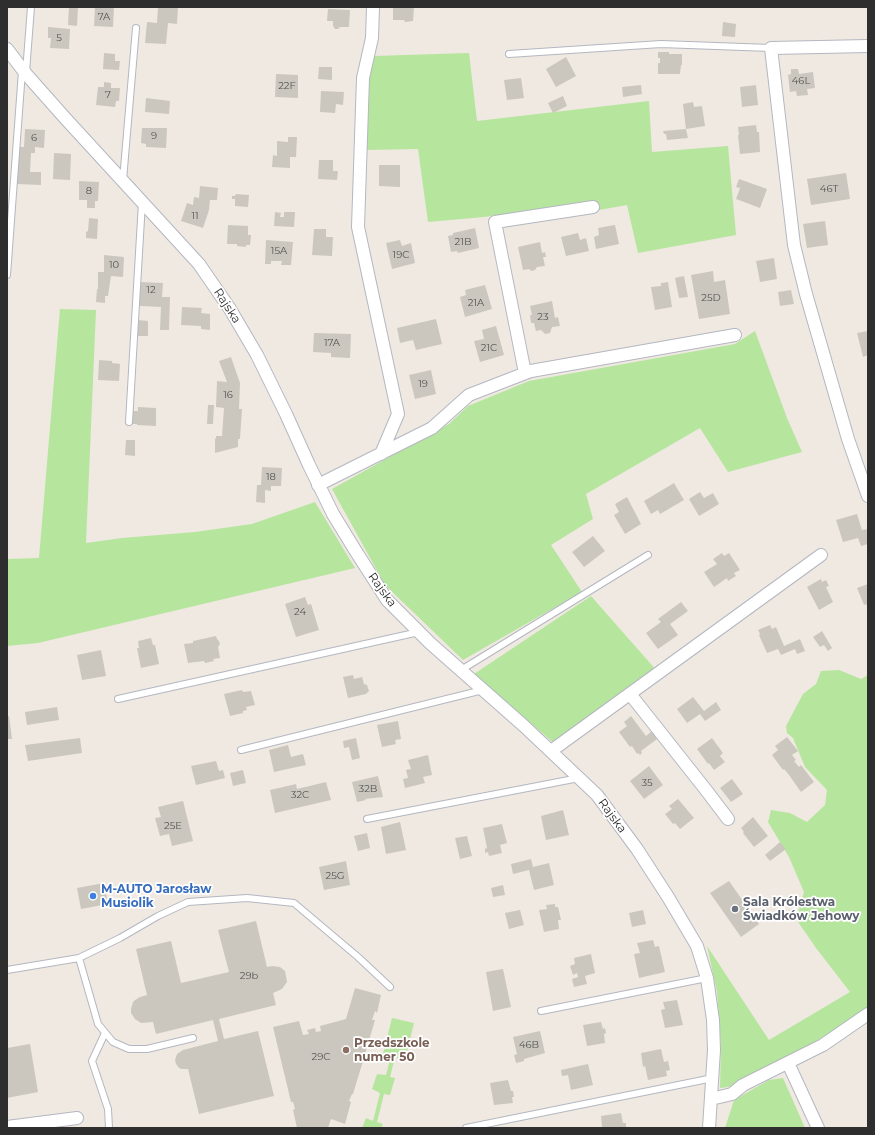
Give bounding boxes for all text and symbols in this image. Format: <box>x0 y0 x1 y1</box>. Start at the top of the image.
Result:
house number: 7A <box>98 11 110 23</box>
house number: 5 <box>56 32 62 44</box>
house number: 46L <box>792 75 810 87</box>
house number: 22F <box>278 80 296 92</box>
house number: 7 <box>105 89 111 101</box>
house number: 9 <box>151 130 157 142</box>
house number: 6 <box>31 132 37 144</box>
house number: 46T <box>820 183 838 195</box>
house number: 8 <box>86 185 92 197</box>
house number: 11 <box>191 210 199 222</box>
house number: 21B <box>455 236 471 248</box>
house number: 15A <box>271 245 287 257</box>
house number: 19C <box>393 249 409 261</box>
house number: 10 <box>109 259 119 271</box>
house number: 12 <box>146 284 156 296</box>
street label: Rajska <box>210 286 244 326</box>
house number: 25D <box>701 292 721 304</box>
house number: 21A <box>468 297 484 309</box>
house number: 23 <box>537 311 549 323</box>
house number: 17A <box>324 337 340 349</box>
house number: 21C <box>481 342 497 354</box>
house number: 19 <box>418 378 428 390</box>
house number: 16 <box>223 389 233 401</box>
house number: 18 <box>266 471 276 483</box>
street label: Rajska <box>365 570 399 610</box>
house number: 24 <box>294 606 306 618</box>
house number: 35 <box>641 777 653 789</box>
house number: 32B <box>359 783 377 795</box>
house number: 32C <box>291 789 309 801</box>
street label: Rajska <box>595 796 629 836</box>
house number: 25E <box>164 820 182 832</box>
house number: 25G <box>325 870 345 882</box>
place label: M-AUTO Jarosław Musiolik <box>101 882 212 910</box>
marker: M-AUTO Jarosław Musiolik <box>88 891 98 901</box>
place label: Sala Królestwa Świadków Jehowy <box>743 895 859 923</box>
marker: Sala Królestwa Świadków Jehowy <box>730 904 740 914</box>
house number: 29b <box>240 970 258 982</box>
place label: Przedszkole numer 50 <box>354 1036 430 1064</box>
house number: 46B <box>519 1039 539 1051</box>
marker: Przedszkole numer 50 <box>341 1045 351 1055</box>
house number: 29C <box>312 1051 330 1063</box>

